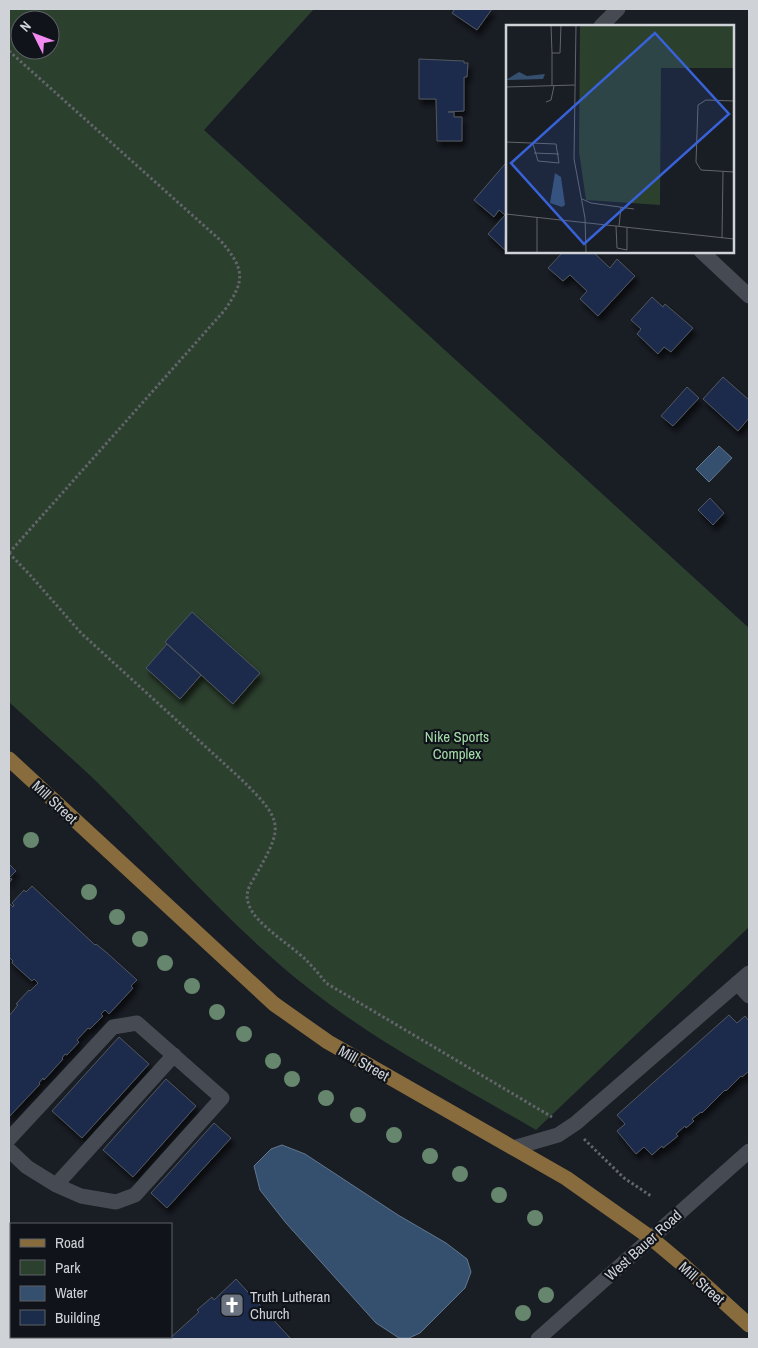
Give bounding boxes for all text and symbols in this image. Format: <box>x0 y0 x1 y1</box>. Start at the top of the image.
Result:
north arrow <box>10 10 60 60</box>
text: N <box>16 17 35 35</box>
inset map <box>506 25 733 252</box>
park label: Nike Sports Complex <box>425 726 489 764</box>
street label: Mill Street <box>28 775 83 829</box>
street label: Mill Street <box>335 1040 394 1086</box>
street label: West Bauer Road <box>600 1205 686 1285</box>
legend <box>10 1223 172 1338</box>
text: Road <box>55 1232 84 1253</box>
text: Park <box>55 1257 81 1278</box>
street label: Mill Street <box>674 1257 730 1310</box>
text: Water <box>55 1282 87 1303</box>
place label: Truth Lutheran Church <box>250 1286 330 1324</box>
church icon: Truth Lutheran Church <box>219 1292 245 1318</box>
text: Building <box>55 1307 100 1328</box>

